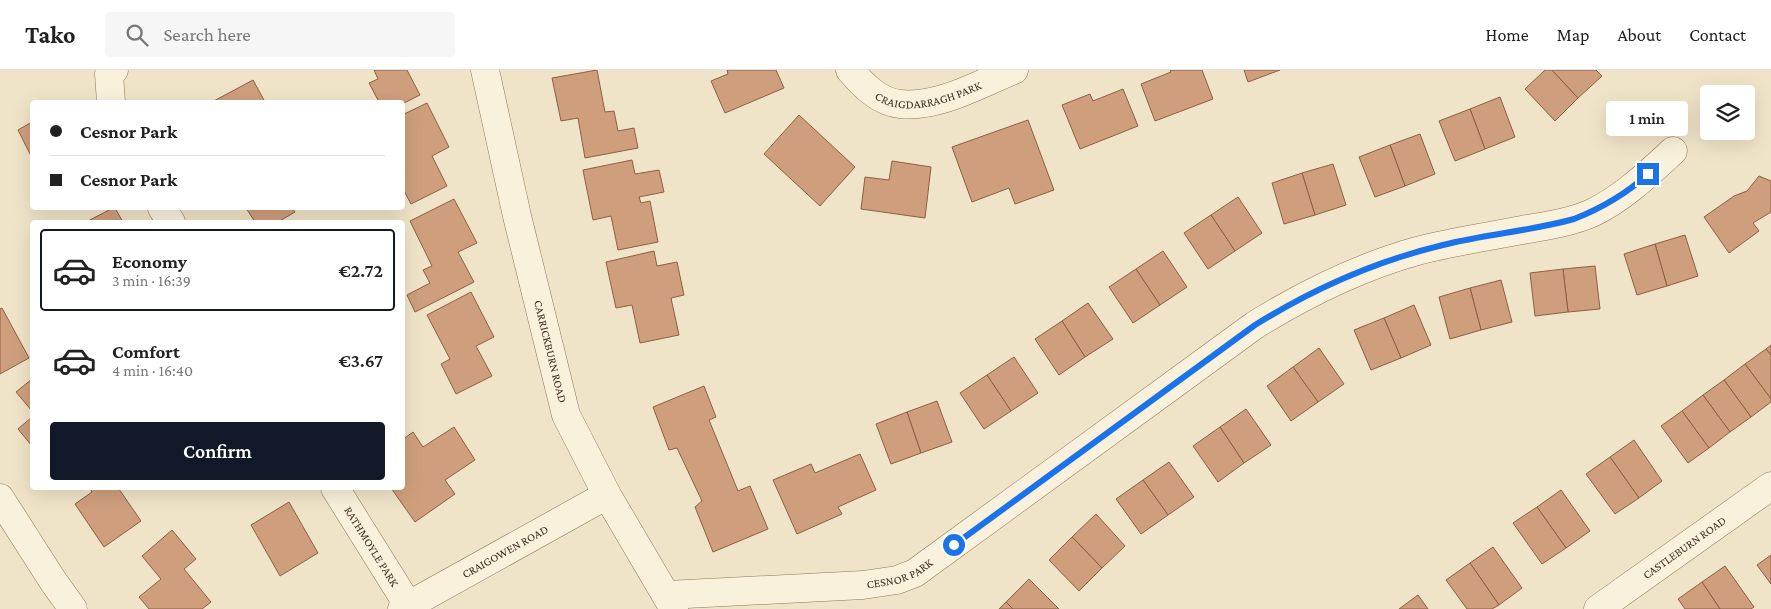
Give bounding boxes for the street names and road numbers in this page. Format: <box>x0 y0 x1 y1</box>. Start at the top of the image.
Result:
street label: CRAIGDARRAGH PARK <box>872 78 984 111</box>
street label: CARRICKBURN ROAD <box>531 299 570 404</box>
street label: RATHMOYLE PARK <box>341 504 402 589</box>
street label: CASTLEBURN ROAD <box>1640 513 1729 582</box>
street label: CRAIGOWEN ROAD <box>460 522 551 581</box>
street label: CESNOR PARK <box>866 555 935 591</box>

